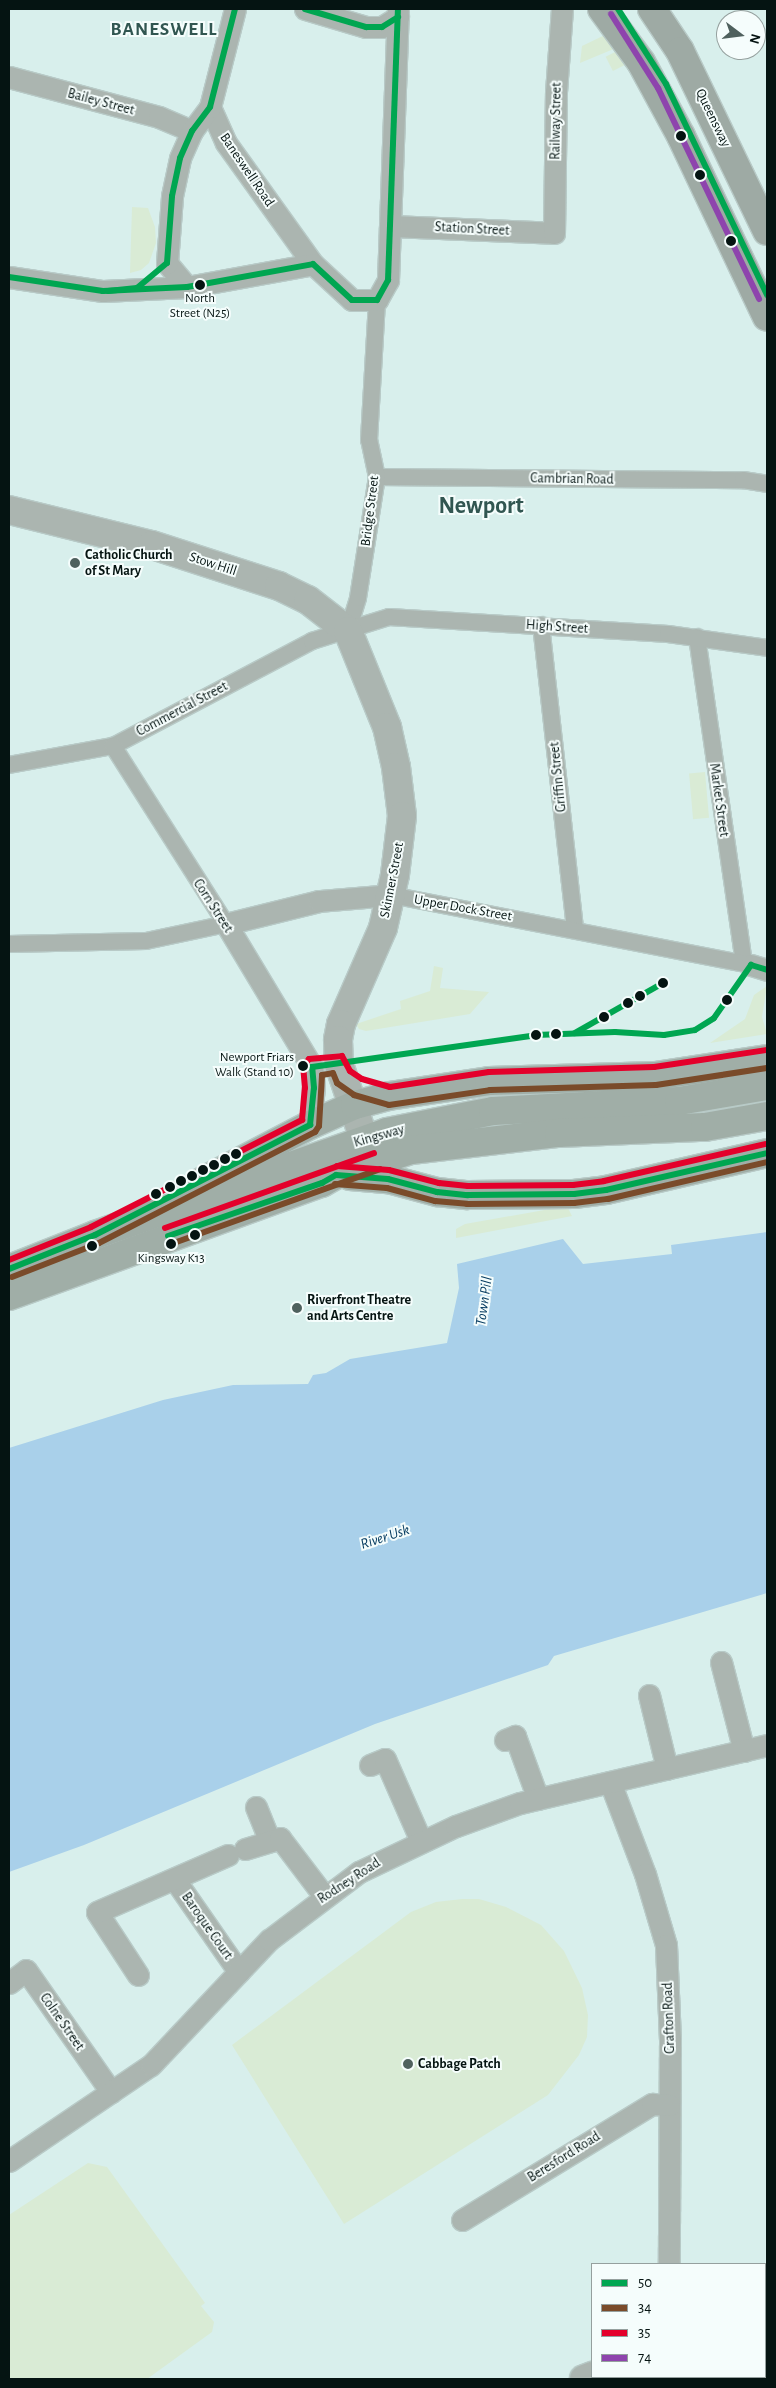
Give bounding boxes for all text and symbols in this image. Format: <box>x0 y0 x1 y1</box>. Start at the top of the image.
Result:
north arrow <box>716 10 766 60</box>
district label: BANESWELL <box>109 19 219 41</box>
text: N <box>747 32 763 45</box>
street label: Railway Street <box>547 82 565 160</box>
street label: Bailey Street <box>66 85 136 119</box>
street label: Queensway <box>692 86 734 150</box>
street label: Baneswell Road <box>216 130 278 210</box>
unlabelled marker <box>676 131 686 141</box>
unlabelled marker <box>695 170 705 180</box>
street label: Station Street <box>434 219 510 239</box>
unlabelled marker <box>726 236 736 246</box>
marker: North Street (N25) <box>195 280 205 290</box>
place label: North Street (N25) <box>170 292 230 323</box>
street label: Cambrian Road <box>530 470 614 488</box>
street label: Bridge Street <box>357 475 383 547</box>
district label: Newport <box>439 493 523 521</box>
place label: Catholic Church of St Mary <box>85 547 173 580</box>
street label: Stow Hill <box>187 548 239 580</box>
marker: Catholic Church of St Mary <box>69 557 81 569</box>
street label: High Street <box>525 616 589 638</box>
street label: Commercial Street <box>134 678 230 740</box>
street label: Griffin Street <box>546 741 570 813</box>
street label: Market Street <box>706 762 732 838</box>
street label: Skinner Street <box>376 841 408 919</box>
street label: Corn Street <box>189 876 237 936</box>
street label: Upper Dock Street <box>413 891 513 925</box>
unlabelled marker <box>658 978 668 988</box>
unlabelled marker <box>635 991 645 1001</box>
unlabelled marker <box>722 995 732 1005</box>
unlabelled marker <box>623 998 633 1008</box>
unlabelled marker <box>599 1012 609 1022</box>
unlabelled marker <box>551 1029 561 1039</box>
unlabelled marker <box>531 1030 541 1040</box>
place label: Newport Friars Walk (Stand 10) <box>215 1051 294 1082</box>
marker: Newport Friars Walk (Stand 10) <box>298 1061 308 1071</box>
street label: Kingsway <box>352 1121 406 1151</box>
unlabelled marker <box>231 1149 241 1159</box>
unlabelled marker <box>220 1154 230 1164</box>
unlabelled marker <box>209 1160 219 1170</box>
unlabelled marker <box>198 1165 208 1175</box>
unlabelled marker <box>187 1171 197 1181</box>
unlabelled marker <box>176 1176 186 1186</box>
unlabelled marker <box>165 1182 175 1192</box>
unlabelled marker <box>151 1189 161 1199</box>
unlabelled marker <box>190 1230 200 1240</box>
marker: Kingsway K13 <box>166 1239 176 1249</box>
unlabelled marker <box>87 1241 97 1251</box>
place label: Kingsway K13 <box>137 1251 205 1267</box>
water label: Town Pill <box>472 1275 496 1327</box>
place label: Riverfront Theatre and Arts Centre <box>307 1292 411 1324</box>
marker: Riverfront Theatre and Arts Centre <box>291 1302 303 1314</box>
water label: River Usk <box>358 1521 412 1553</box>
street label: Rodney Road <box>315 1855 383 1907</box>
street label: Baroque Court <box>178 1889 236 1963</box>
street label: Grafton Road <box>659 1982 679 2054</box>
street label: Colne Street <box>36 1990 88 2054</box>
place label: Cabbage Patch <box>418 2056 501 2072</box>
marker: Cabbage Patch <box>402 2058 414 2070</box>
street label: Beresford Road <box>525 2128 603 2186</box>
legend <box>591 2263 766 2378</box>
text: 50 <box>638 2275 652 2290</box>
text: 34 <box>638 2300 651 2315</box>
text: 35 <box>638 2325 650 2340</box>
text: 74 <box>638 2350 651 2365</box>

